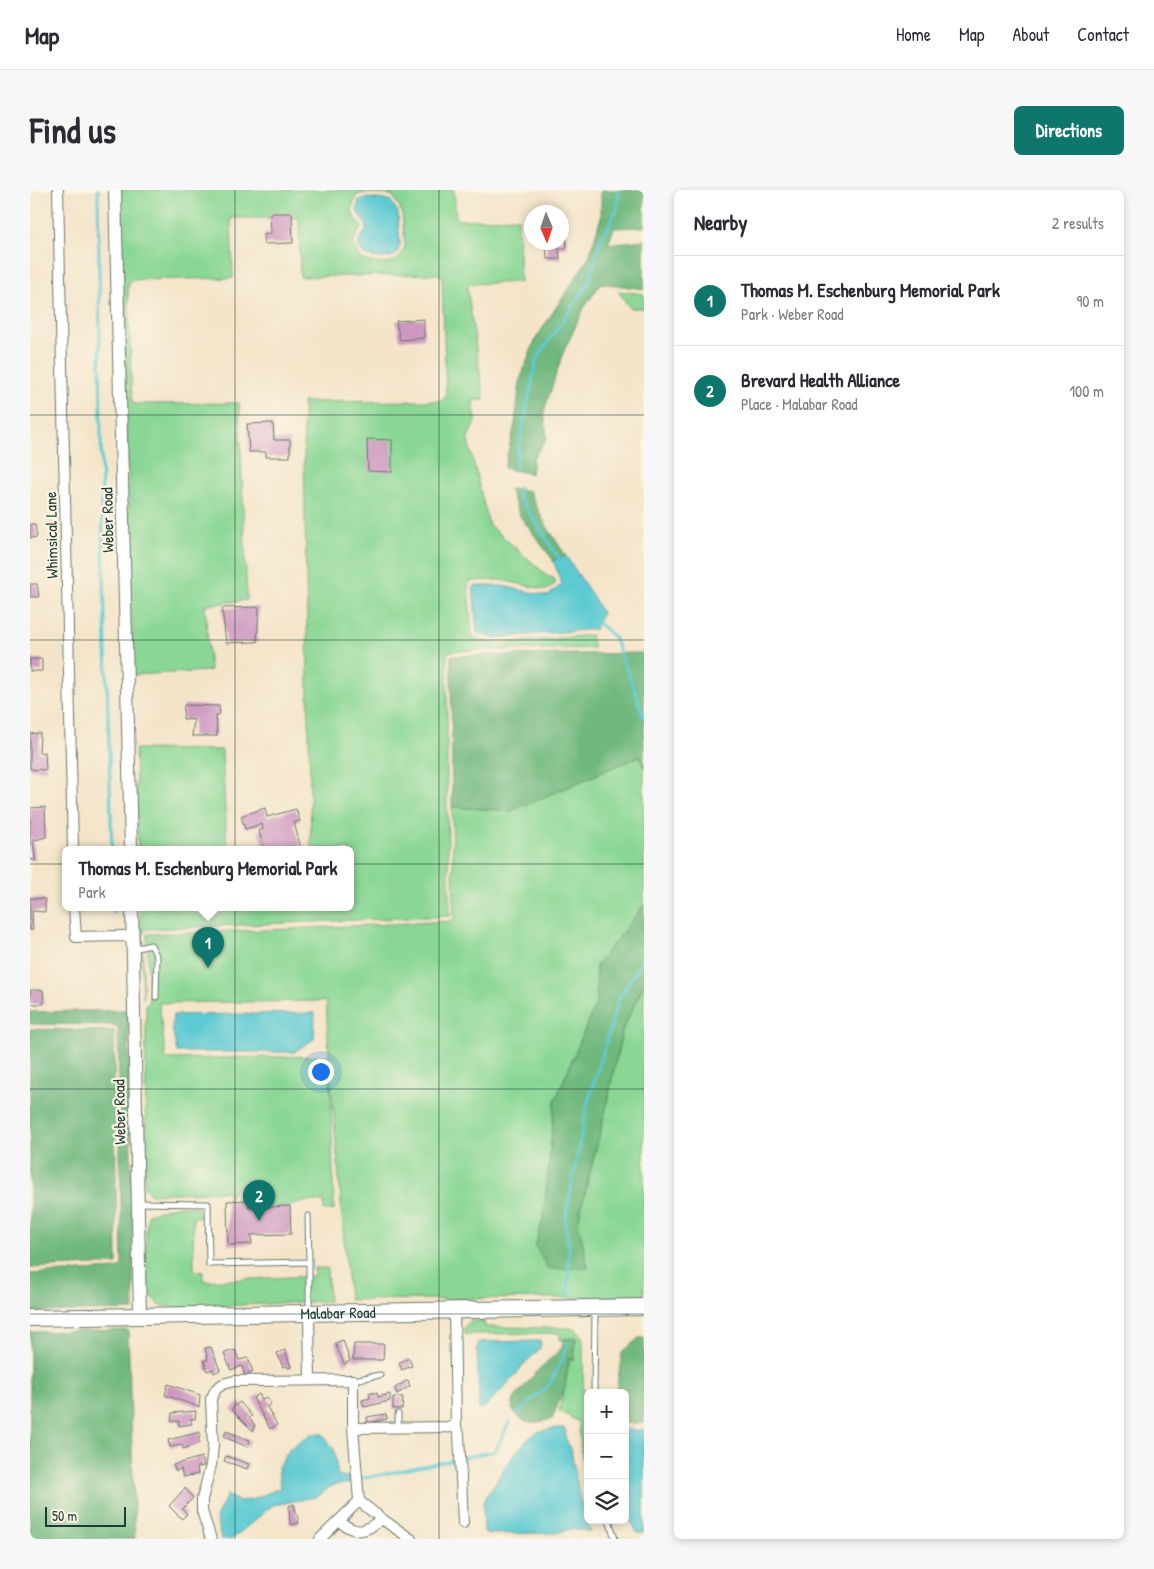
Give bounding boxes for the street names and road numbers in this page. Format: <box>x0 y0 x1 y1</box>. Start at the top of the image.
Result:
street label: Weber Road <box>95 487 119 553</box>
street label: Whimsical Lane <box>39 491 63 579</box>
street label: Weber Road <box>107 1079 131 1145</box>
street label: Malabar Road <box>300 1301 376 1324</box>

